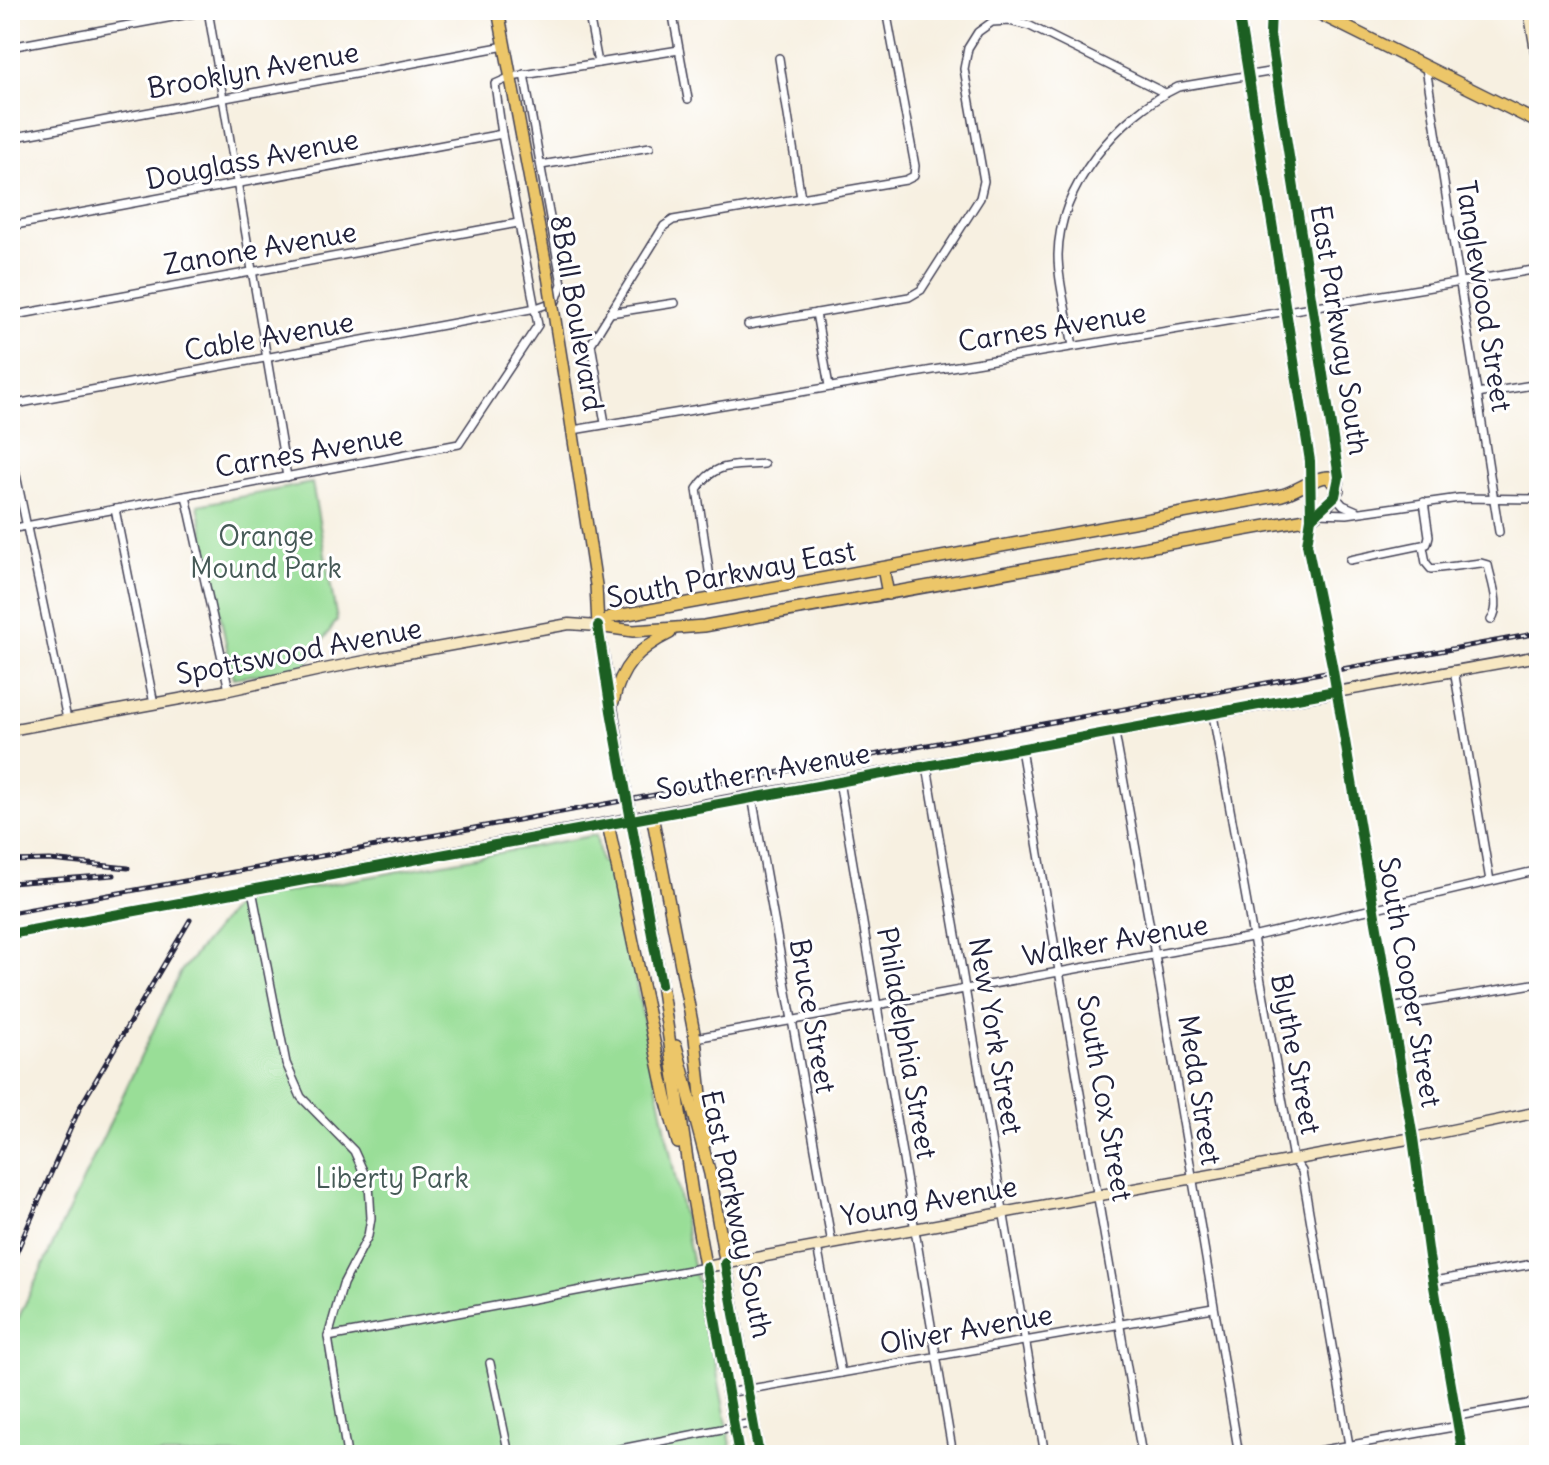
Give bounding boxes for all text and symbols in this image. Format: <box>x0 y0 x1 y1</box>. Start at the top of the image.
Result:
street label: Brooklyn Avenue <box>144 34 362 106</box>
street label: Douglass Avenue <box>143 121 361 197</box>
street label: Tanglewood Street <box>1448 178 1520 414</box>
street label: East Parkway South <box>1302 203 1378 457</box>
street label: 8Ball Boulevard <box>542 212 612 414</box>
street label: Zanone Avenue <box>161 213 359 283</box>
street label: Carnes Avenue <box>955 294 1149 360</box>
street label: Cable Avenue <box>181 303 357 369</box>
street label: Carnes Avenue <box>212 417 406 485</box>
park label: Orange Mound Park <box>190 518 342 586</box>
street label: South Parkway East <box>604 532 858 616</box>
street label: Spottswood Avenue <box>173 610 425 692</box>
street label: Southern Avenue <box>653 734 873 808</box>
street label: South Cooper Street <box>1370 854 1450 1110</box>
street label: Walker Avenue <box>1019 906 1211 974</box>
street label: Philadelphia Street <box>869 924 945 1162</box>
street label: New York Street <box>961 935 1031 1137</box>
street label: Bruce Street <box>782 936 844 1096</box>
street label: Blythe Street <box>1263 971 1329 1137</box>
street label: South Cox Street <box>1069 992 1141 1204</box>
street label: Meda Street <box>1170 1012 1230 1168</box>
street label: East Parkway South <box>693 1087 781 1341</box>
park label: Liberty Park <box>315 1160 469 1196</box>
street label: Young Avenue <box>838 1168 1020 1234</box>
street label: Oliver Avenue <box>877 1296 1055 1362</box>

